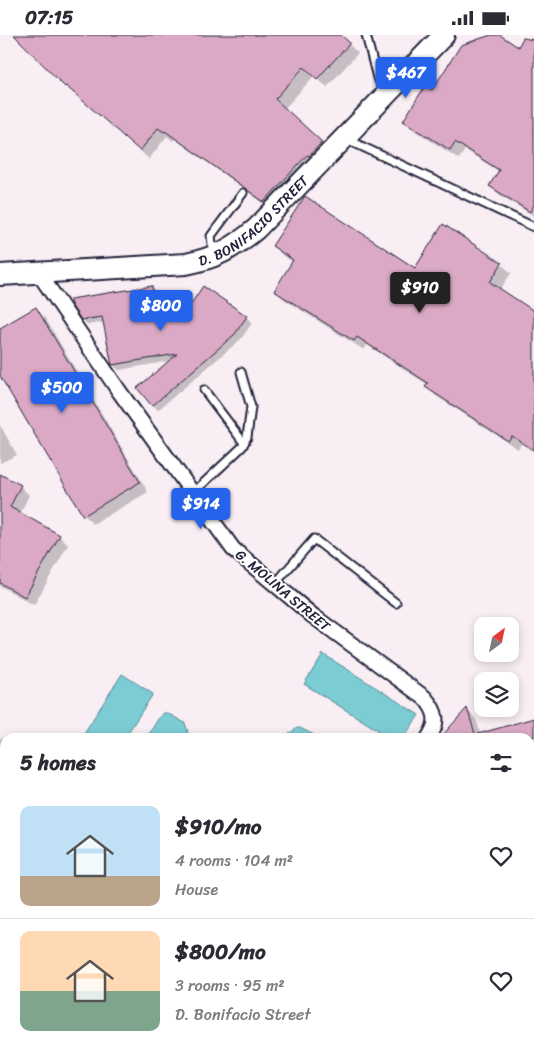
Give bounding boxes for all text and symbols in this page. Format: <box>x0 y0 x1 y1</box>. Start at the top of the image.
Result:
text: 07:15 <box>25 1 73 34</box>
pin: $467 <box>376 57 436 99</box>
text: $467 <box>387 58 426 87</box>
street label: D. BONIFACIO STREET <box>195 169 316 274</box>
pin: $910 <box>390 271 450 314</box>
text: $910 <box>401 273 439 302</box>
pin: $800 <box>131 289 191 332</box>
text: $800 <box>141 291 181 320</box>
pin: $500 <box>32 371 92 414</box>
text: $500 <box>42 373 82 402</box>
pin: $914 <box>171 487 231 530</box>
text: $914 <box>182 489 220 518</box>
street label: G. MOLINA STREET <box>229 543 337 639</box>
north arrow <box>474 617 519 663</box>
map controls <box>474 617 519 717</box>
button: layers <box>474 672 519 717</box>
text: 5 homes <box>20 744 96 782</box>
icon: filters <box>487 749 515 777</box>
text: $910/mo <box>175 808 262 846</box>
icon: home <box>60 826 120 886</box>
icon: heart <box>487 842 515 870</box>
text: 4 rooms · 104 m² <box>175 846 293 875</box>
text: House <box>175 875 218 904</box>
text: $800/mo <box>175 933 266 971</box>
icon: home <box>60 951 120 1011</box>
icon: heart <box>487 967 515 995</box>
text: 3 rooms · 95 m² <box>175 971 285 1000</box>
text: D. Bonifacio Street <box>175 1000 311 1029</box>

